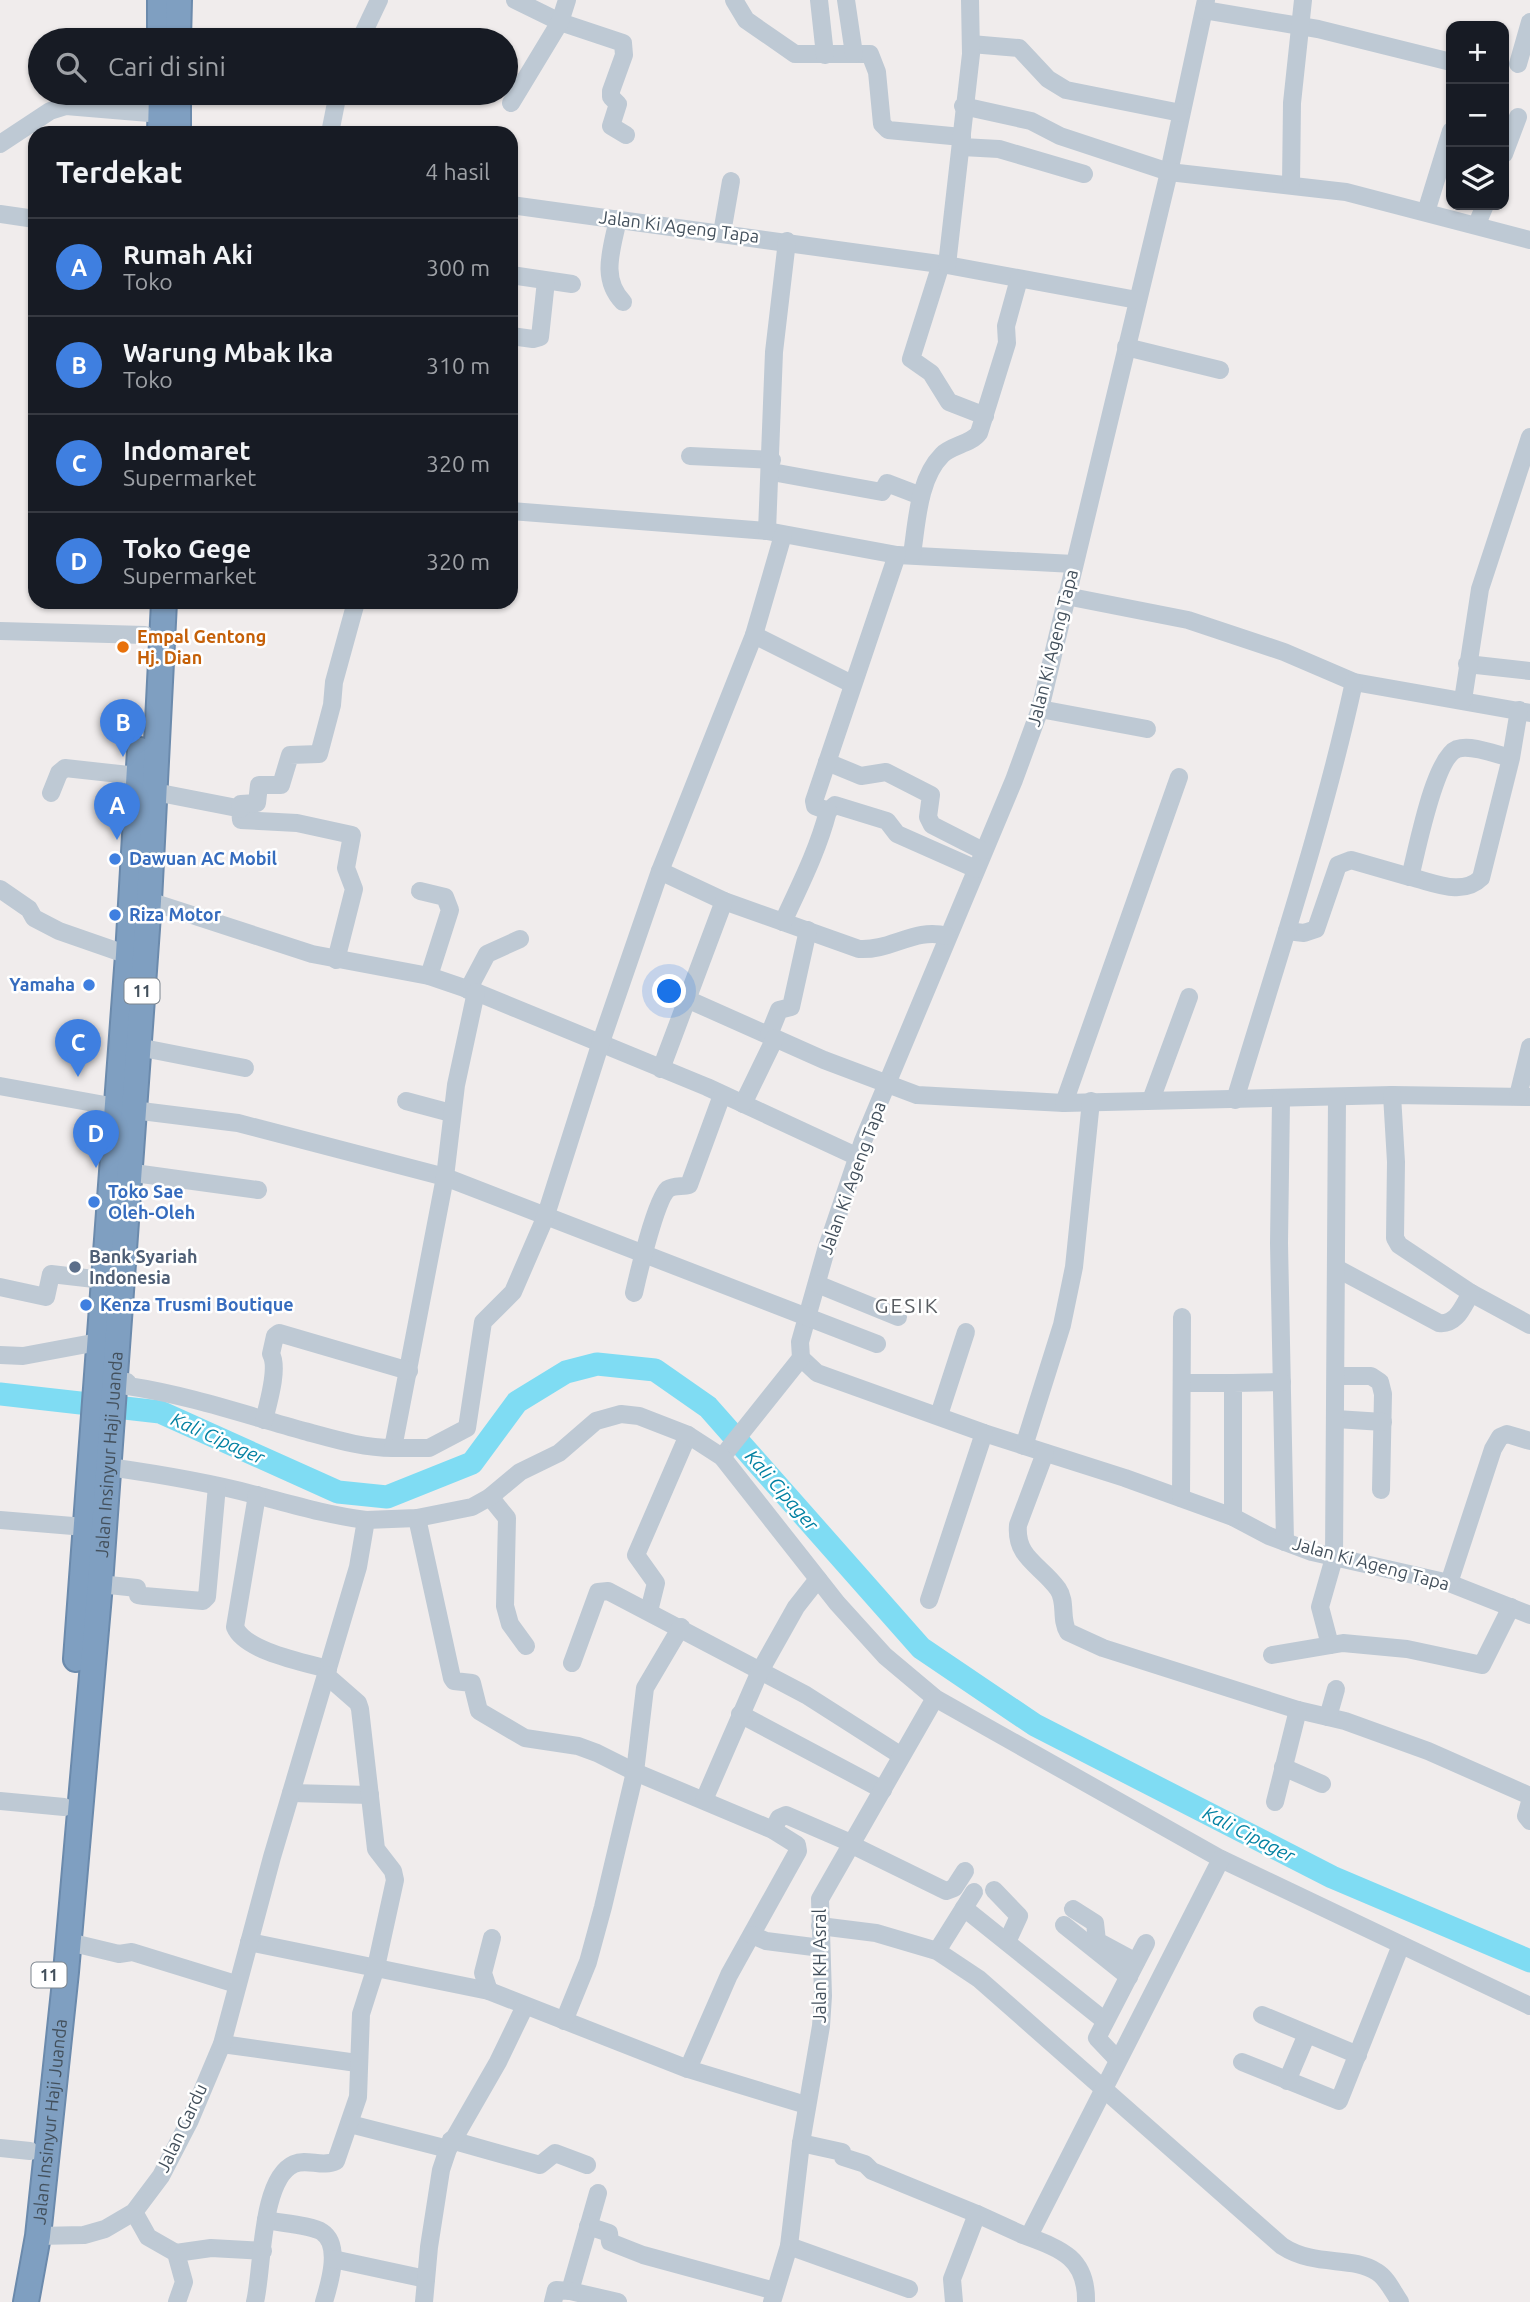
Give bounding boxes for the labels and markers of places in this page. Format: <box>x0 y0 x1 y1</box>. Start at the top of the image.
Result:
place label: Empal Gentong Hj. Dian <box>137 626 266 667</box>
marker: Empal Gentong Hj. Dian <box>115 639 131 655</box>
pin: B <box>100 699 146 757</box>
pin: A <box>94 782 140 840</box>
place label: Dawuan AC Mobil <box>129 848 278 868</box>
marker: Dawuan AC Mobil <box>107 851 123 867</box>
place label: Riza Motor <box>129 904 222 924</box>
marker: Riza Motor <box>107 907 123 923</box>
place label: Yamaha <box>9 974 75 994</box>
marker: Yamaha <box>81 977 97 993</box>
pin: C <box>55 1019 101 1077</box>
pin: D <box>73 1110 119 1168</box>
place label: Toko Sae Oleh-Oleh <box>108 1181 195 1222</box>
marker: Toko Sae Oleh-Oleh <box>86 1194 102 1210</box>
place label: Bank Syariah Indonesia <box>89 1246 197 1287</box>
marker: Bank Syariah Indonesia <box>67 1259 83 1275</box>
place label: Kenza Trusmi Boutique <box>100 1294 294 1314</box>
marker: Kenza Trusmi Boutique <box>78 1297 94 1313</box>

